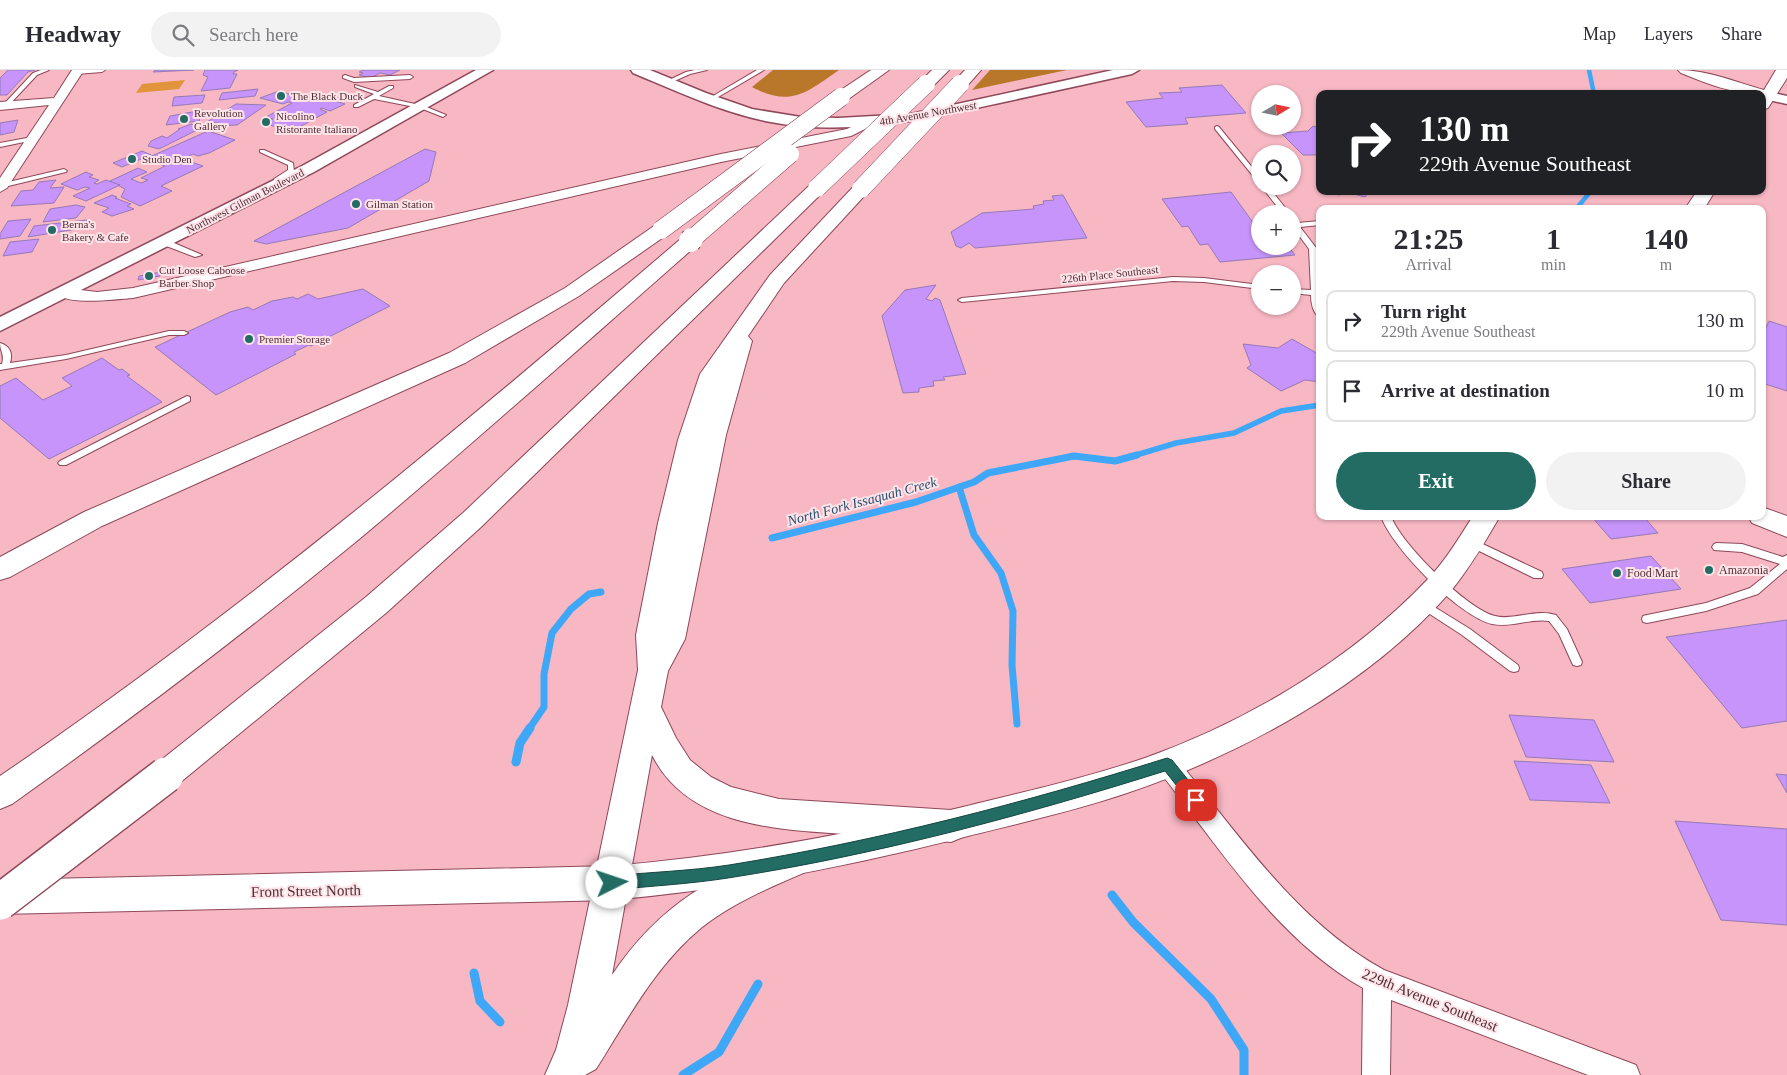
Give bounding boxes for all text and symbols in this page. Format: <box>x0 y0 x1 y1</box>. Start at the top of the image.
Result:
search box <box>151 12 501 57</box>
text: Headway <box>25 21 121 47</box>
icon: search <box>169 21 197 49</box>
text: Search here <box>209 24 298 45</box>
text: Map <box>1583 24 1616 44</box>
text: Layers <box>1644 24 1693 44</box>
text: Share <box>1721 24 1762 44</box>
north arrow <box>1251 85 1301 135</box>
map controls <box>1251 85 1301 315</box>
marker: The Black Duck <box>275 90 287 102</box>
place label: The Black Duck <box>291 90 364 102</box>
street label: 4th Avenue Northwest <box>879 99 977 127</box>
place label: Revolution Gallery <box>194 107 243 132</box>
place label: Nicolino Ristorante Italiano <box>276 110 358 135</box>
icon: right <box>1336 110 1401 175</box>
text: 130 m <box>1419 110 1509 149</box>
marker: Revolution Gallery <box>178 113 190 125</box>
marker: Nicolino Ristorante Italiano <box>260 116 272 128</box>
button: search <box>1251 145 1301 195</box>
text: 229th Avenue Southeast <box>1419 151 1631 176</box>
marker: Studio Den <box>126 153 138 165</box>
place label: Studio Den <box>142 153 192 165</box>
street label: Northwest Gilman Boulevard <box>184 166 306 236</box>
marker: Gilman Station <box>350 198 362 210</box>
place label: Gilman Station <box>366 198 433 210</box>
button: + <box>1251 205 1301 255</box>
place label: Berna's Bakery & Cafe <box>62 218 129 243</box>
text: 21:25 <box>1394 222 1464 255</box>
text: 1 <box>1546 222 1561 255</box>
text: 140 <box>1643 222 1688 255</box>
marker: Berna's Bakery & Cafe <box>46 224 58 236</box>
text: Arrival <box>1405 256 1452 273</box>
text: min <box>1541 256 1566 273</box>
text: m <box>1660 256 1672 273</box>
street label: 226th Place Southeast <box>1061 263 1159 285</box>
place label: Cut Loose Caboose Barber Shop <box>159 264 245 289</box>
button: − <box>1251 265 1301 315</box>
marker: Cut Loose Caboose Barber Shop <box>143 270 155 282</box>
text: Turn right <box>1381 301 1466 322</box>
icon: right <box>1338 307 1366 335</box>
text: 130 m <box>1696 310 1744 331</box>
text: 229th Avenue Southeast <box>1381 323 1535 340</box>
marker: Premier Storage <box>243 333 255 345</box>
place label: Premier Storage <box>259 333 330 345</box>
icon: arrive <box>1338 377 1366 405</box>
text: Arrive at destination <box>1381 380 1550 401</box>
text: 10 m <box>1705 380 1744 401</box>
button: Exit <box>1336 452 1536 510</box>
button: Share <box>1546 452 1746 510</box>
water label: North Fork Issaquah Creek <box>785 474 939 529</box>
place label: Amazonia <box>1719 563 1769 577</box>
marker: Amazonia <box>1703 564 1715 576</box>
place label: Food Mart <box>1627 566 1679 580</box>
marker: Food Mart <box>1611 567 1623 579</box>
pin <box>1175 779 1217 821</box>
icon: arrive <box>1182 786 1210 814</box>
position arrow <box>585 856 637 908</box>
street label: Front Street North <box>251 882 362 900</box>
street label: 229th Avenue Southeast <box>1360 965 1501 1035</box>

